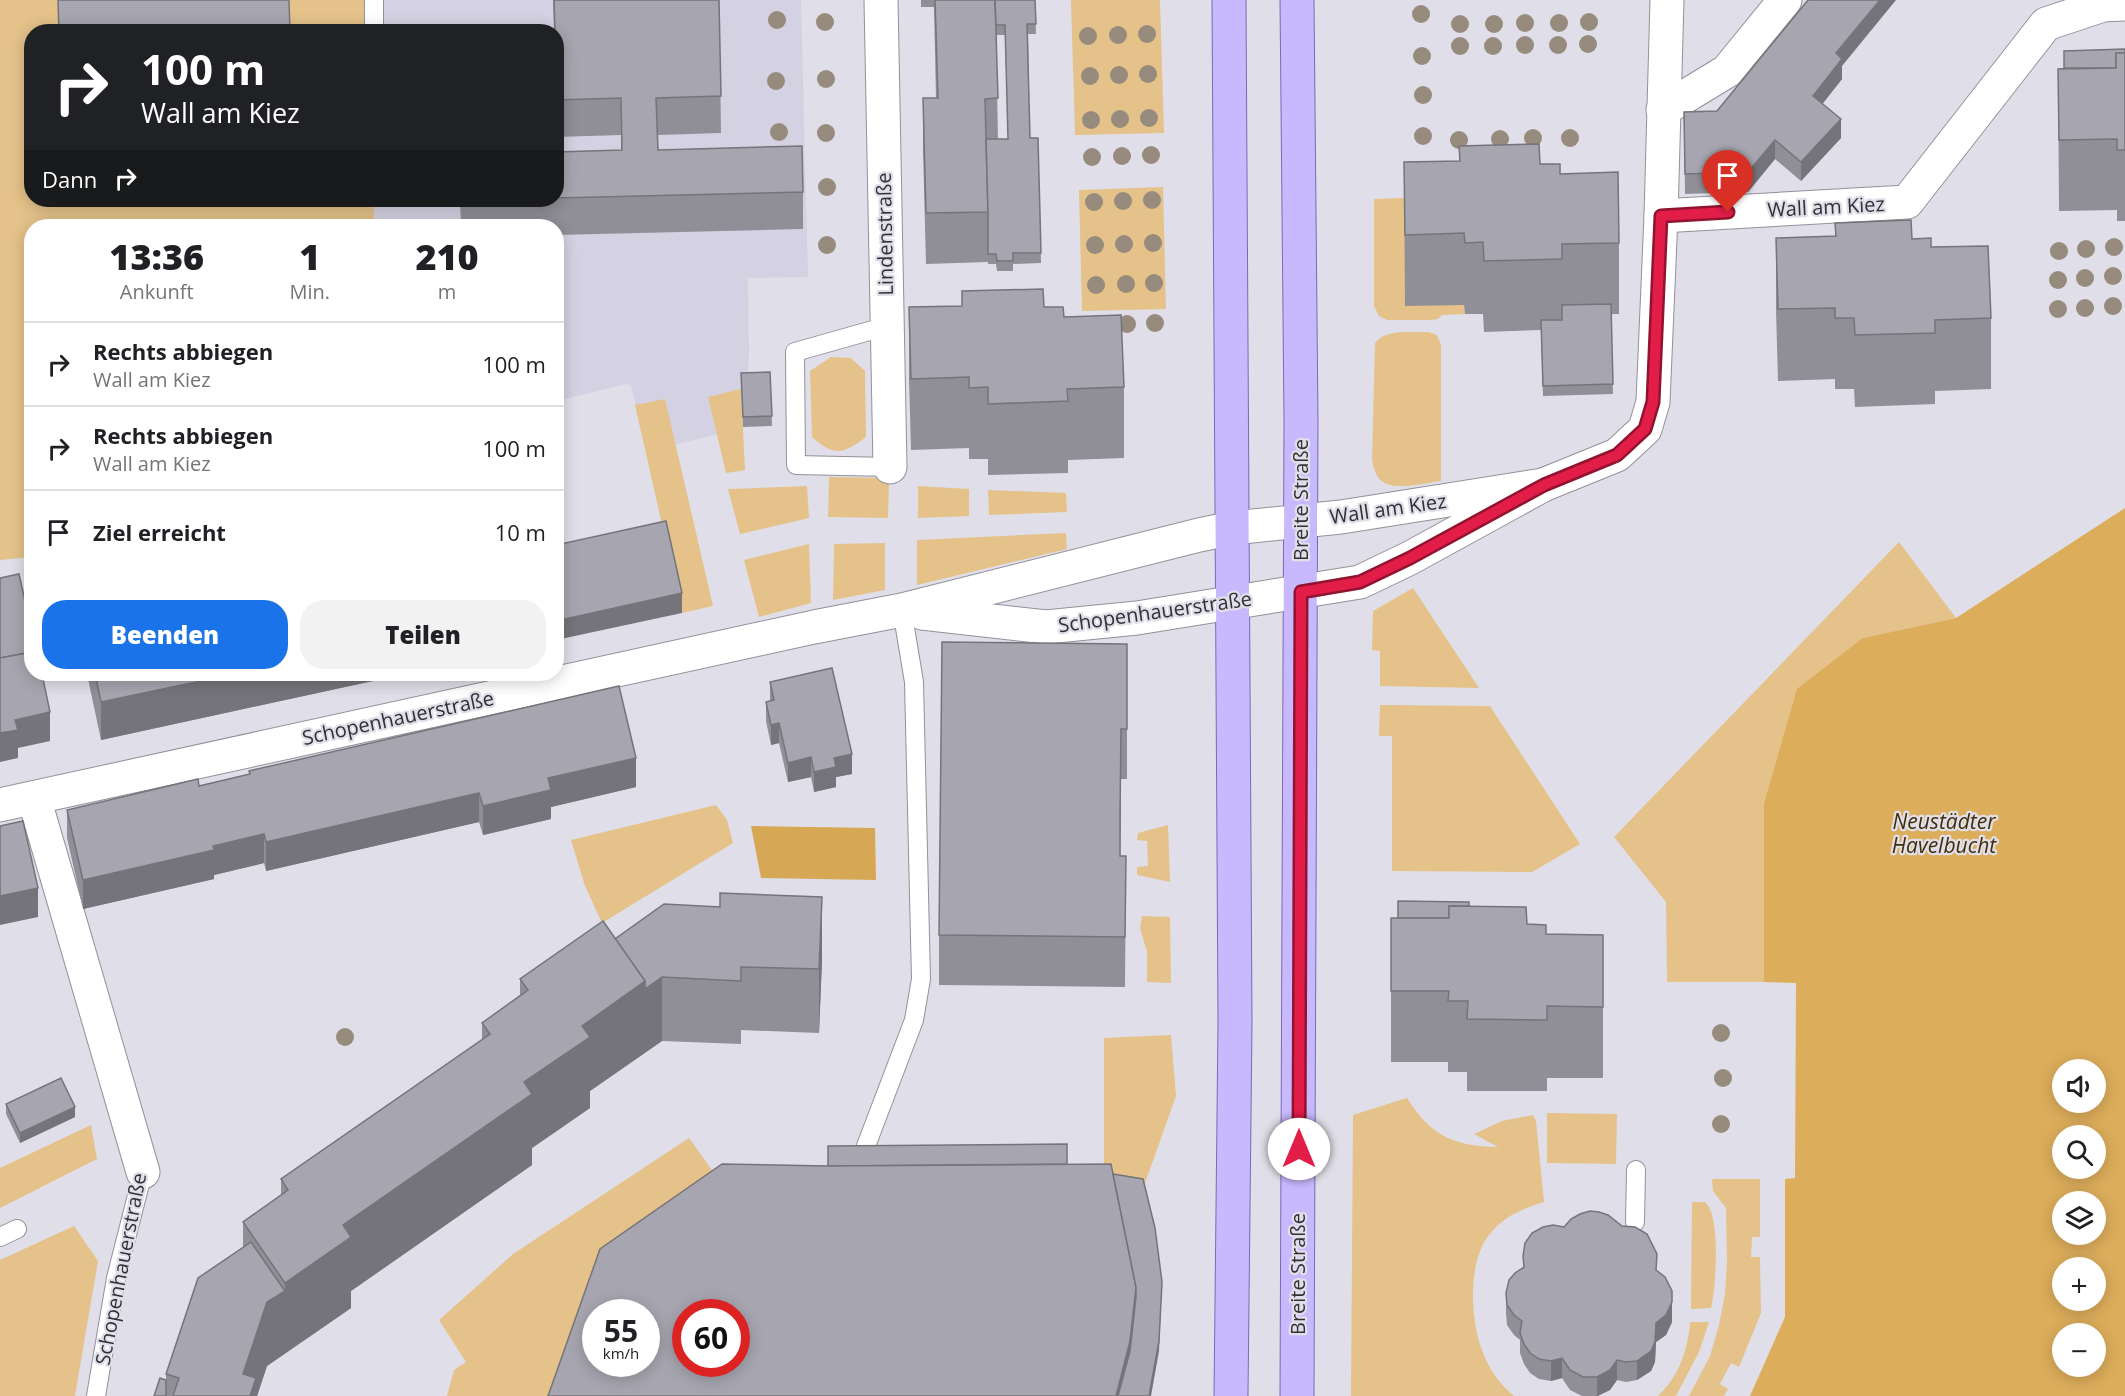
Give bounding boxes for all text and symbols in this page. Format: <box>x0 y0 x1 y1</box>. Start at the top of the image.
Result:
text: 100 m <box>141 40 265 97</box>
icon: right <box>42 48 120 126</box>
text: Wall am Kiez <box>141 94 300 131</box>
pin <box>1702 150 1753 212</box>
icon: arrive <box>1711 159 1744 192</box>
icon: right <box>109 162 142 195</box>
text: Dann <box>42 164 97 194</box>
street label: Lindenstraße <box>870 172 899 296</box>
street label: Wall am Kiez <box>1767 190 1885 223</box>
text: 13:36 <box>109 232 204 281</box>
text: 1 <box>299 232 320 281</box>
text: 210 <box>415 232 479 281</box>
text: Ankunft <box>120 278 194 305</box>
text: Min. <box>289 278 330 305</box>
text: m <box>438 278 456 305</box>
text: Rechts abbiegen <box>93 336 273 366</box>
icon: right <box>42 348 75 381</box>
text: 100 m <box>482 349 546 379</box>
text: Wall am Kiez <box>93 366 211 393</box>
text: Rechts abbiegen <box>93 420 273 450</box>
icon: right <box>42 432 75 465</box>
text: 100 m <box>482 433 546 463</box>
street label: Breite Straße <box>1287 439 1314 561</box>
text: Wall am Kiez <box>93 450 211 477</box>
street label: Wall am Kiez <box>1328 487 1448 530</box>
icon: arrive <box>42 516 75 549</box>
text: Ziel erreicht <box>93 517 226 547</box>
text: 10 m <box>495 517 546 547</box>
street label: Schopenhauerstraße <box>1056 585 1253 638</box>
button: Beenden <box>42 600 288 669</box>
button: Teilen <box>300 600 546 669</box>
street label: Schopenhauerstraße <box>300 684 496 751</box>
water label: Neustädter Havelbucht <box>1892 807 1997 859</box>
map controls <box>2052 1059 2106 1377</box>
button: sound <box>2052 1059 2106 1113</box>
position arrow <box>1267 1117 1331 1181</box>
button: search <box>2052 1125 2106 1179</box>
street label: Schopenhauerstraße <box>89 1170 152 1367</box>
button: layers <box>2052 1191 2106 1245</box>
street label: Breite Straße <box>1284 1213 1311 1335</box>
button: + <box>2052 1257 2106 1311</box>
speed limit sign: 60 <box>672 1299 750 1377</box>
text: 55 <box>604 1310 638 1351</box>
button: − <box>2052 1323 2106 1377</box>
text: km/h <box>603 1343 639 1363</box>

